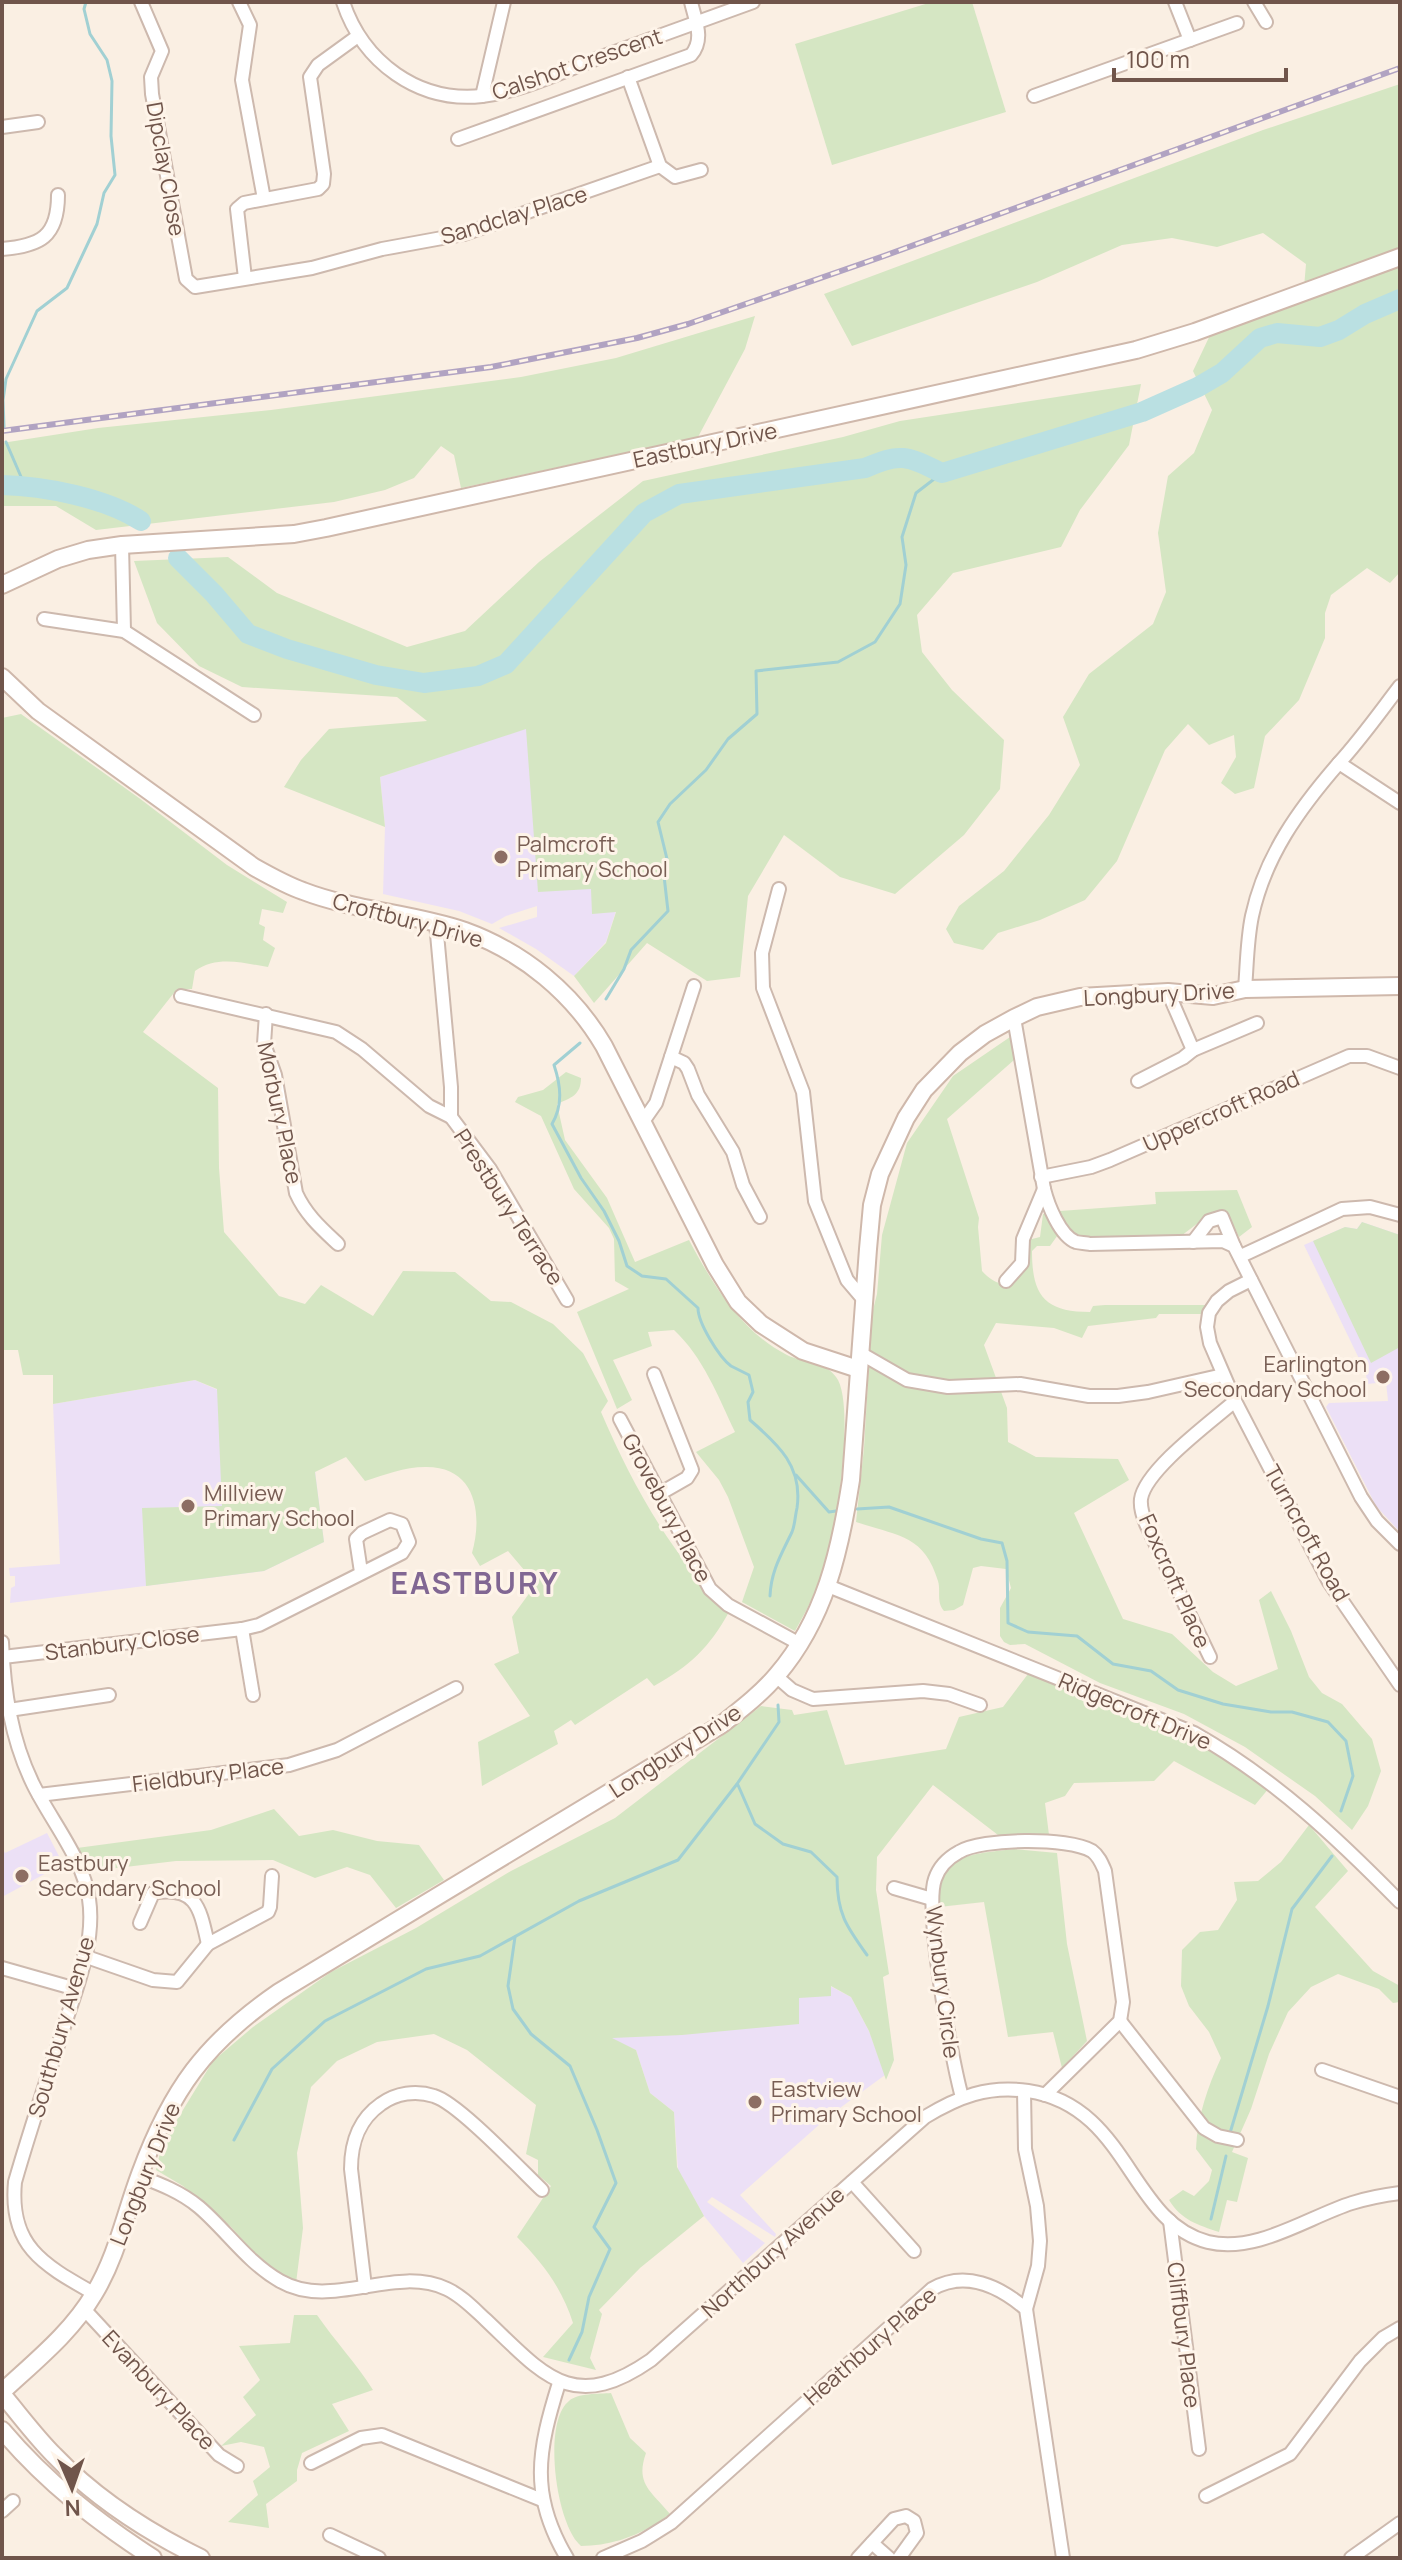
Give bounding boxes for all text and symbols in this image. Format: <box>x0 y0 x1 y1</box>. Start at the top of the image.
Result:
street label: Calshot Crescent <box>488 21 666 107</box>
scale bar <box>1114 32 1286 82</box>
text: 100 m <box>1126 42 1190 75</box>
street label: Dipclay Close <box>139 100 193 239</box>
street label: Sandclay Place <box>437 178 591 252</box>
street label: Eastbury Drive <box>630 415 780 475</box>
place label: Palmcroft Primary School <box>517 829 668 884</box>
marker: Palmcroft Primary School <box>492 848 510 866</box>
street label: Croftbury Drive <box>330 886 487 955</box>
street label: Longbury Drive <box>1082 975 1236 1013</box>
street label: Morbury Place <box>250 1039 310 1187</box>
street label: Uppercroft Road <box>1138 1063 1304 1159</box>
street label: Prestbury Terrace <box>447 1123 571 1291</box>
place label: Earlington Secondary School <box>1184 1349 1367 1404</box>
marker: Earlington Secondary School <box>1374 1368 1392 1386</box>
street label: Grovebury Place <box>615 1428 719 1588</box>
street label: Turncroft Road <box>1257 1459 1357 1607</box>
place label: Millview Primary School <box>204 1478 355 1533</box>
marker: Millview Primary School <box>179 1497 197 1515</box>
street label: Foxcroft Place <box>1132 1509 1218 1653</box>
district label: EASTBURY <box>390 1562 560 1603</box>
street label: Stanbury Close <box>43 1619 201 1667</box>
street label: Ridgecroft Drive <box>1054 1665 1216 1757</box>
street label: Longbury Drive <box>603 1697 747 1805</box>
street label: Fieldbury Place <box>130 1751 286 1799</box>
place label: Eastbury Secondary School <box>38 1848 221 1903</box>
marker: Eastbury Secondary School <box>13 1867 31 1885</box>
street label: Wynbury Circle <box>919 1904 967 2060</box>
street label: Southbury Avenue <box>21 1933 101 2121</box>
place label: Eastview Primary School <box>771 2074 922 2129</box>
marker: Eastview Primary School <box>746 2093 764 2111</box>
street label: Longbury Drive <box>103 2098 187 2250</box>
street label: Northbury Avenue <box>695 2180 851 2324</box>
street label: Cliffbury Place <box>1160 2260 1208 2410</box>
street label: Heathbury Place <box>797 2280 943 2412</box>
street label: Evanbury Place <box>96 2324 222 2456</box>
north arrow <box>32 2448 112 2528</box>
text: N <box>64 2493 81 2523</box>

